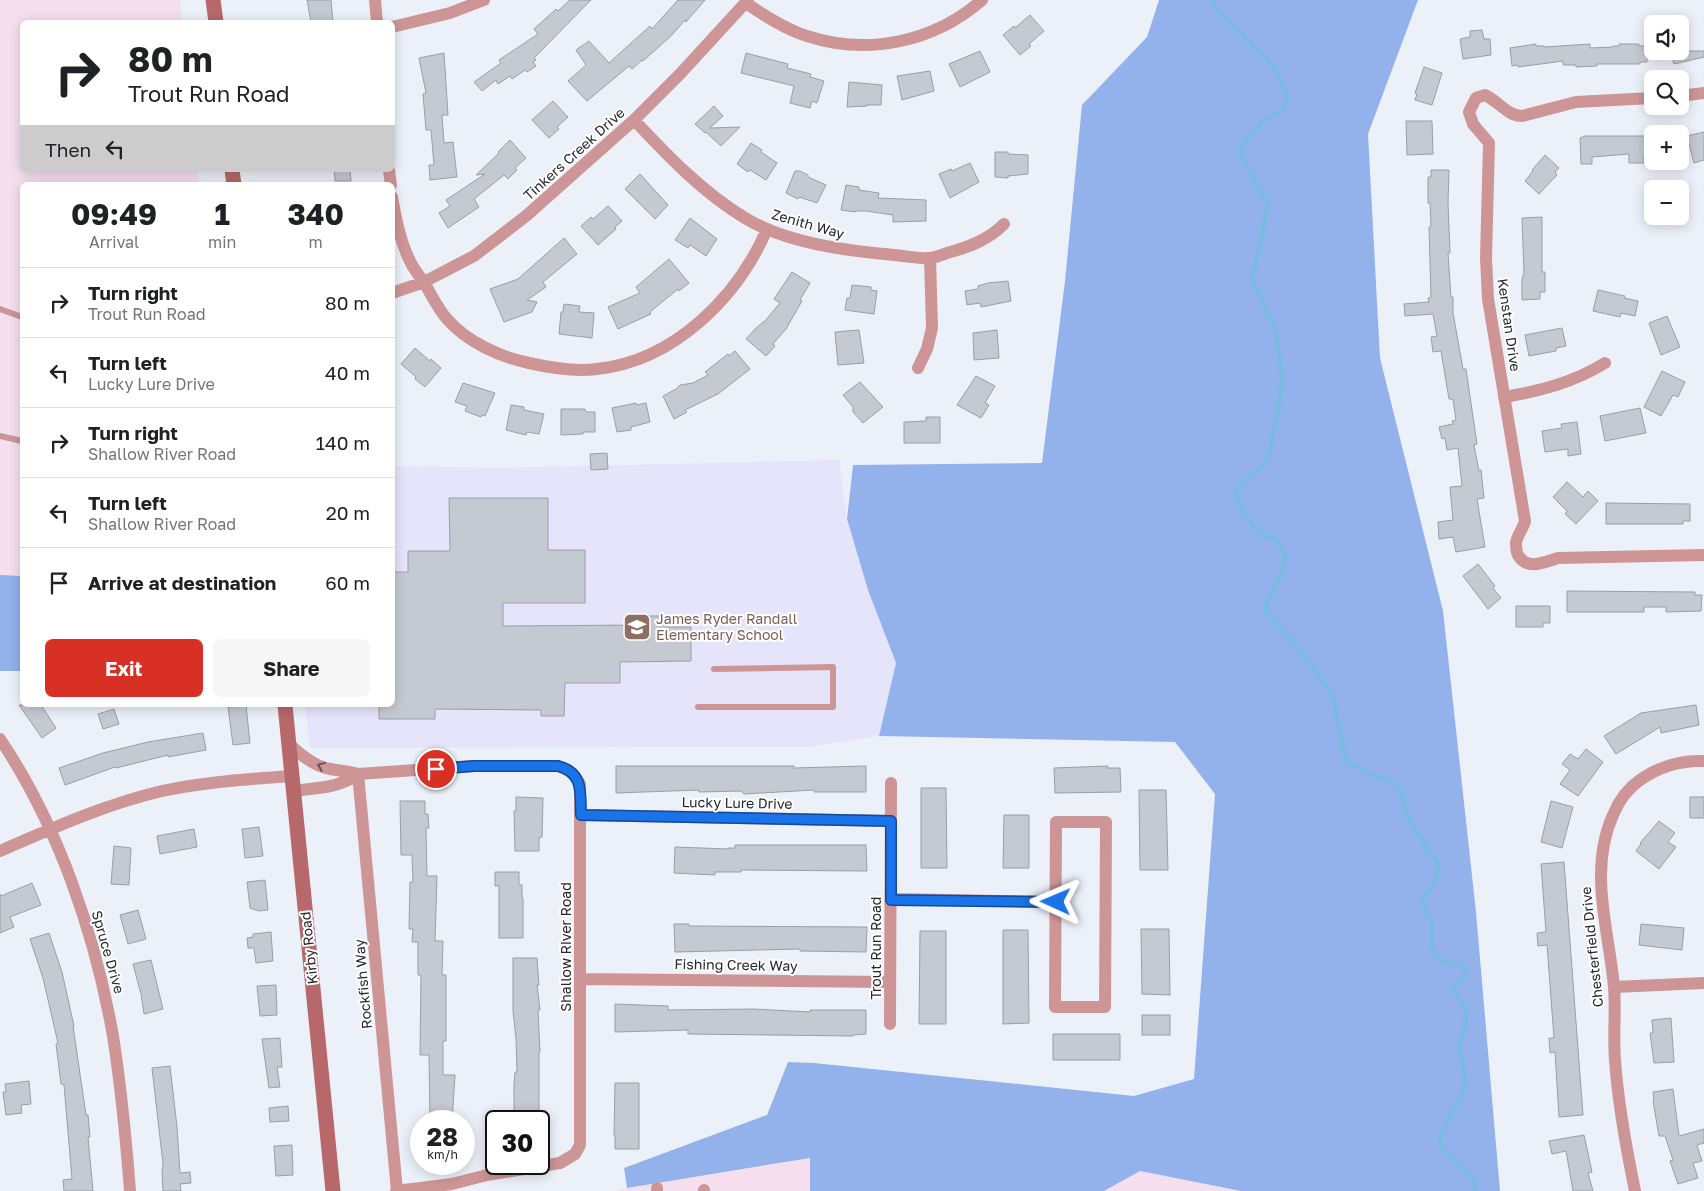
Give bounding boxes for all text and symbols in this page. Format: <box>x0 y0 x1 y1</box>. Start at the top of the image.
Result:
map controls <box>1644 15 1689 225</box>
button: sound <box>1644 15 1689 60</box>
text: 80 m <box>128 38 213 80</box>
icon: right <box>45 40 110 105</box>
button: search <box>1644 70 1689 115</box>
text: Trout Run Road <box>128 80 290 107</box>
street label: Tinkers Creek Drive <box>520 104 628 204</box>
button: + <box>1644 125 1689 170</box>
icon: left <box>101 135 129 163</box>
text: Then <box>45 138 91 161</box>
button: − <box>1644 180 1689 225</box>
text: 09:49 <box>71 196 157 232</box>
text: 1 <box>214 196 230 232</box>
text: 340 <box>287 196 344 232</box>
street label: Zenith Way <box>770 205 847 242</box>
text: Arrival <box>89 232 139 252</box>
text: min <box>208 232 236 252</box>
text: m <box>309 232 323 252</box>
street label: Kenstan Drive <box>1495 277 1524 373</box>
text: Turn right <box>88 281 178 304</box>
icon: right <box>45 289 73 317</box>
text: 80 m <box>325 291 370 314</box>
text: Trout Run Road <box>88 304 206 324</box>
text: Turn left <box>88 351 167 374</box>
icon: left <box>45 359 73 387</box>
text: 40 m <box>325 361 370 384</box>
text: Lucky Lure Drive <box>88 374 215 394</box>
text: Turn right <box>88 421 178 444</box>
icon: right <box>45 429 73 457</box>
text: 140 m <box>316 431 370 454</box>
text: Shallow River Road <box>88 444 236 464</box>
text: Turn left <box>88 491 167 514</box>
icon: left <box>45 499 73 527</box>
text: 20 m <box>326 501 370 524</box>
text: Shallow River Road <box>88 514 236 534</box>
icon: arrive <box>45 569 73 597</box>
text: Arrive at destination <box>88 571 276 594</box>
text: 60 m <box>325 571 370 594</box>
place label: James Ryder Randall Elementary School <box>656 610 797 643</box>
school or university icon: James Ryder Randall Elementary School <box>622 612 652 642</box>
button: Exit <box>45 639 203 697</box>
button: Share <box>213 639 370 697</box>
pin <box>415 748 457 790</box>
icon: arrive <box>422 755 450 783</box>
one-way arrow <box>317 761 326 772</box>
street label: Lucky Lure Drive <box>681 793 793 812</box>
position arrow <box>1029 875 1081 927</box>
street label: Shallow River Road <box>557 882 574 1012</box>
street label: Chesterfield Drive <box>1577 886 1606 1008</box>
street label: Trout Run Road <box>867 897 884 999</box>
street label: Spruce Drive <box>89 908 128 995</box>
street label: Kirby Road <box>296 911 321 985</box>
street label: Rockfish Way <box>350 938 375 1030</box>
street label: Fishing Creek Way <box>674 955 798 974</box>
speed limit sign: 30 <box>485 1110 550 1175</box>
text: 28 <box>427 1121 458 1152</box>
text: km/h <box>427 1147 458 1162</box>

